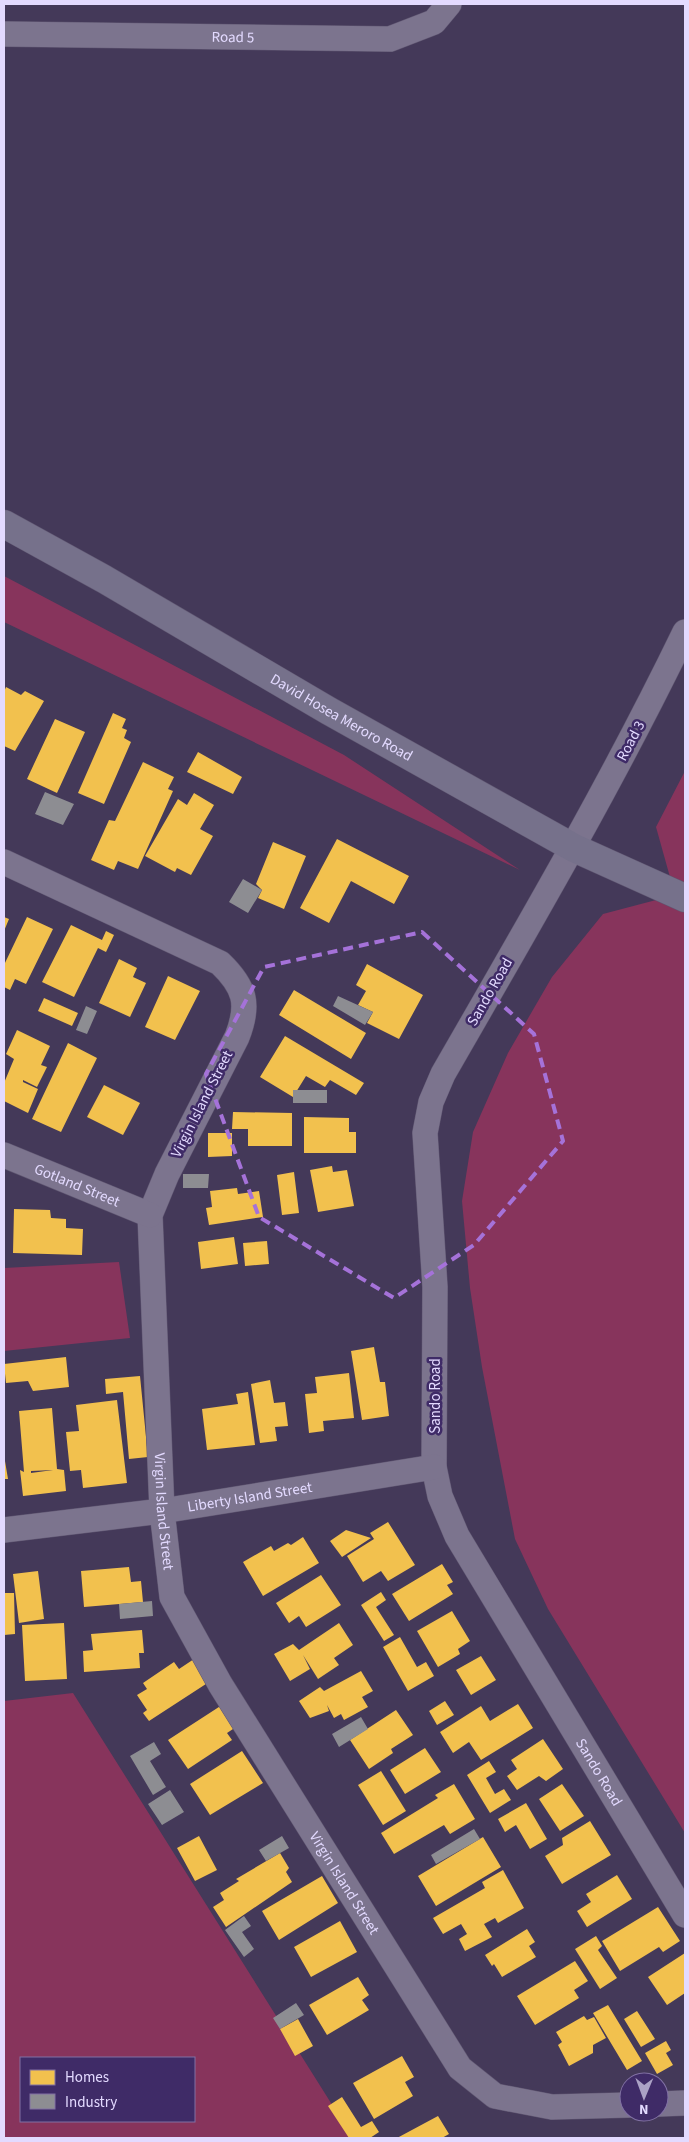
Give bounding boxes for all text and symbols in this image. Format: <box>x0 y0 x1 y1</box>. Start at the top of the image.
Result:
street label: Road 5 <box>211 26 254 48</box>
street label: David Hosea Meroro Road <box>266 668 417 766</box>
street label: Road 3 <box>612 717 650 765</box>
street label: Sando Road <box>462 954 518 1030</box>
street label: Virgin Island Street <box>166 1047 238 1161</box>
street label: Gotland Street <box>31 1158 123 1212</box>
street label: Sando Road <box>425 1358 446 1434</box>
street label: Virgin Island Street <box>149 1452 179 1571</box>
street label: Liberty Island Street <box>186 1476 314 1517</box>
street label: Sando Road <box>571 1734 627 1810</box>
street label: Virgin Island Street <box>304 1827 384 1938</box>
legend <box>20 2057 195 2122</box>
text: Homes <box>65 2067 109 2088</box>
north arrow <box>619 2072 669 2122</box>
text: Industry <box>65 2092 117 2113</box>
text: N <box>639 2099 649 2119</box>

